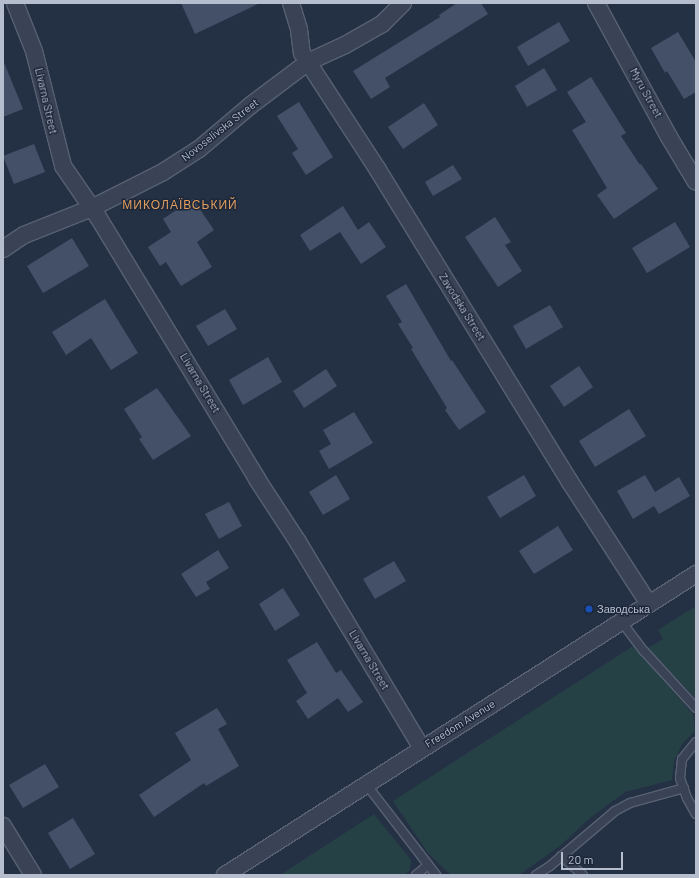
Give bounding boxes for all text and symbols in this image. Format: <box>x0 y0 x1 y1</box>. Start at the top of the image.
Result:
street label: Myru Street <box>627 66 665 120</box>
street label: Livarna Street <box>32 67 60 135</box>
street label: Novoselivska Street <box>179 96 261 164</box>
district label: МИКОЛАЇВСЬКИЙ <box>122 198 238 212</box>
street label: Zavodska Street <box>436 271 488 343</box>
street label: Livarna Street <box>177 351 223 415</box>
place label: Заводська <box>597 602 650 616</box>
marker: Заводська <box>584 604 594 614</box>
street label: Livarna Street <box>346 628 392 692</box>
street label: Freedom Avenue <box>423 697 497 751</box>
scale bar <box>563 844 625 870</box>
text: 20 m <box>568 852 594 866</box>

